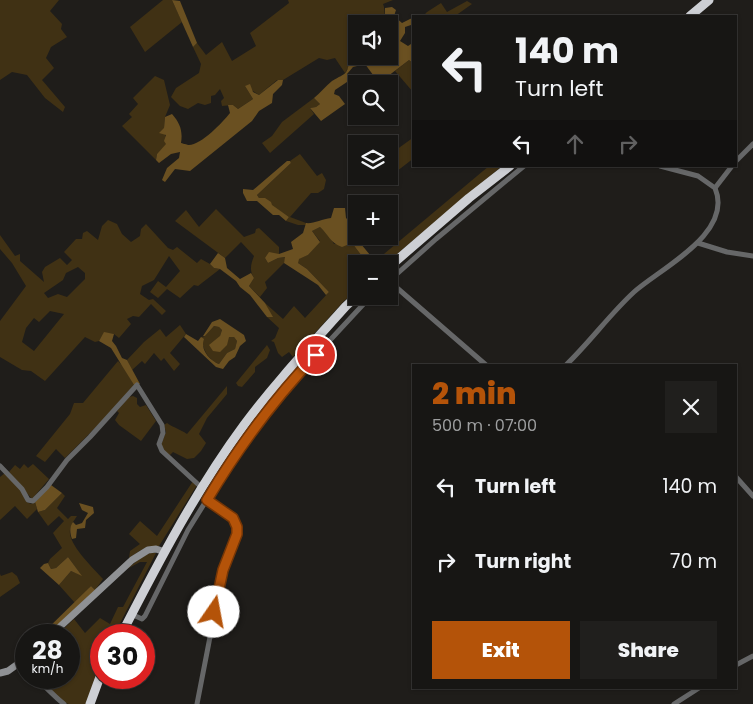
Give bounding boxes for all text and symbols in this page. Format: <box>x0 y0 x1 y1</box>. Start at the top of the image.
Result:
map controls <box>348 15 398 305</box>
button: sound <box>348 15 398 65</box>
text: 140 m <box>515 26 619 75</box>
icon: left <box>432 35 497 100</box>
text: Turn left <box>515 73 603 104</box>
button: search <box>348 75 398 125</box>
icon: left <box>508 130 536 158</box>
icon: ahead <box>561 130 589 158</box>
icon: right <box>614 130 642 158</box>
button: layers <box>348 135 398 185</box>
button: + <box>348 195 398 245</box>
button: − <box>348 255 398 305</box>
pin <box>295 334 337 376</box>
icon: arrive <box>302 341 330 369</box>
text: 2 min <box>432 372 517 415</box>
button: close <box>665 381 717 433</box>
text: 500 m · 07:00 <box>432 414 537 437</box>
icon: left <box>432 473 460 501</box>
text: Turn left <box>475 473 556 500</box>
text: 140 m <box>662 473 717 500</box>
icon: right <box>432 548 460 576</box>
text: Turn right <box>475 548 571 575</box>
text: 70 m <box>670 548 717 575</box>
position arrow <box>187 585 239 637</box>
button: Exit <box>432 621 570 679</box>
button: Share <box>580 621 717 679</box>
speed limit sign: 30 <box>90 624 155 689</box>
text: 28 <box>32 633 63 668</box>
text: km/h <box>32 660 63 677</box>

